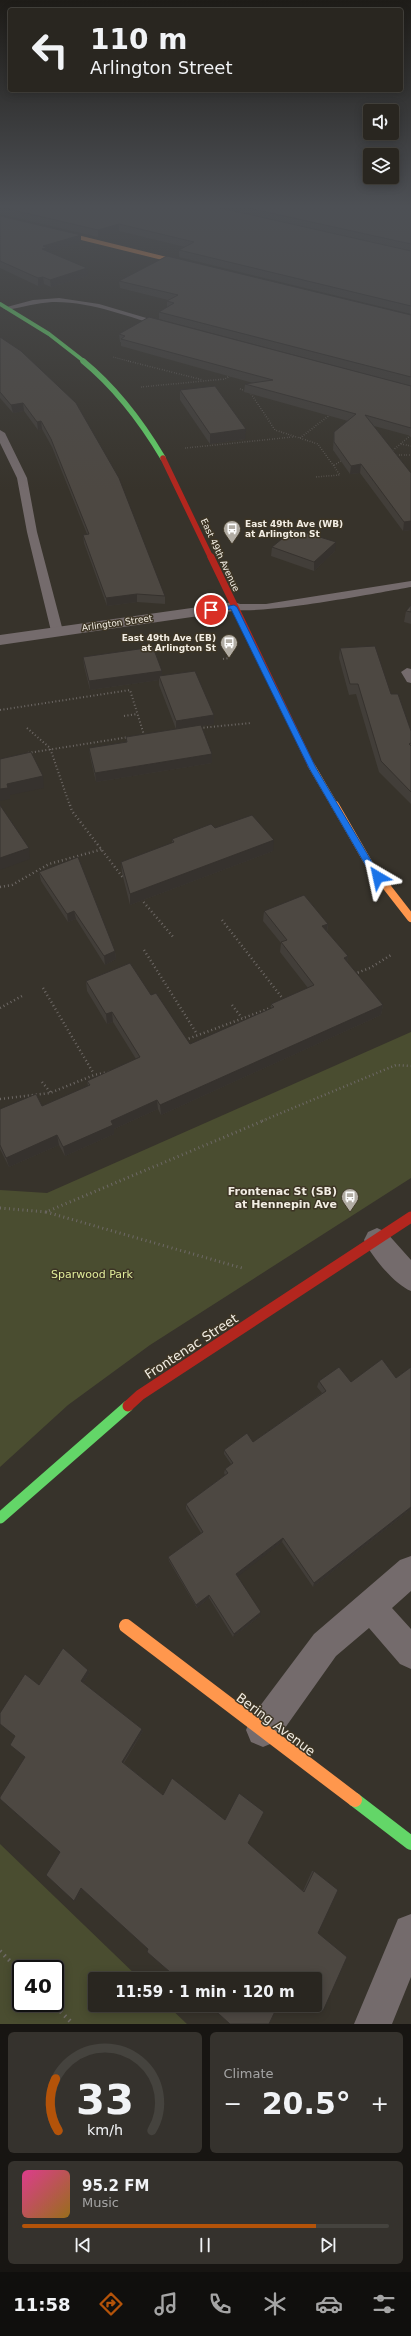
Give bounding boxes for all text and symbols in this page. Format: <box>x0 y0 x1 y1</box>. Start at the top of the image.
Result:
text: 110 m <box>90 23 187 56</box>
icon: left <box>24 24 76 76</box>
text: Arlington Street <box>90 57 232 78</box>
map controls <box>363 104 399 184</box>
button: sound <box>363 104 399 140</box>
button: layers <box>363 148 399 184</box>
street label: East 49th Avenue <box>199 517 241 593</box>
bus stop icon: East 49th Ave (WB) at Arlington St <box>222 519 242 544</box>
place label: East 49th Ave (WB) at Arlington St <box>245 519 343 539</box>
pin <box>194 593 228 627</box>
icon: arrive <box>200 599 222 621</box>
street label: Arlington Street <box>81 613 153 633</box>
place label: East 49th Ave (EB) at Arlington St <box>122 633 217 653</box>
bus stop icon: East 49th Ave (EB) at Arlington St <box>219 633 239 658</box>
position arrow <box>357 856 399 898</box>
place label: Frontenac St (SB) at Hennepin Ave <box>228 1185 337 1211</box>
bus stop icon: Frontenac St (SB) at Hennepin Ave <box>340 1187 360 1212</box>
park label: Sparwood Park <box>51 1268 134 1281</box>
street label: Frontenac Street <box>142 1311 241 1382</box>
street label: Bering Avenue <box>233 1690 318 1759</box>
speed limit sign: 40 <box>12 1960 64 2012</box>
text: 11:59 · 1 min · 120 m <box>115 1983 295 2001</box>
text: Climate <box>224 2066 274 2081</box>
text: 33 <box>76 2074 134 2123</box>
text: 20.5° <box>262 2086 351 2121</box>
text: − <box>224 2091 242 2116</box>
text: + <box>371 2091 389 2116</box>
text: km/h <box>87 2121 123 2137</box>
text: 95.2 FM <box>82 2177 149 2195</box>
text: Music <box>82 2195 119 2210</box>
icon: previous <box>72 2234 94 2256</box>
icon: pause <box>194 2234 216 2256</box>
icon: next <box>317 2234 339 2256</box>
icon: directions <box>97 2290 125 2318</box>
icon: music <box>152 2290 180 2318</box>
icon: phone <box>206 2290 234 2318</box>
icon: climate <box>261 2290 289 2318</box>
icon: car <box>315 2290 343 2318</box>
icon: filters <box>370 2290 398 2318</box>
text: 11:58 <box>13 2294 71 2315</box>

